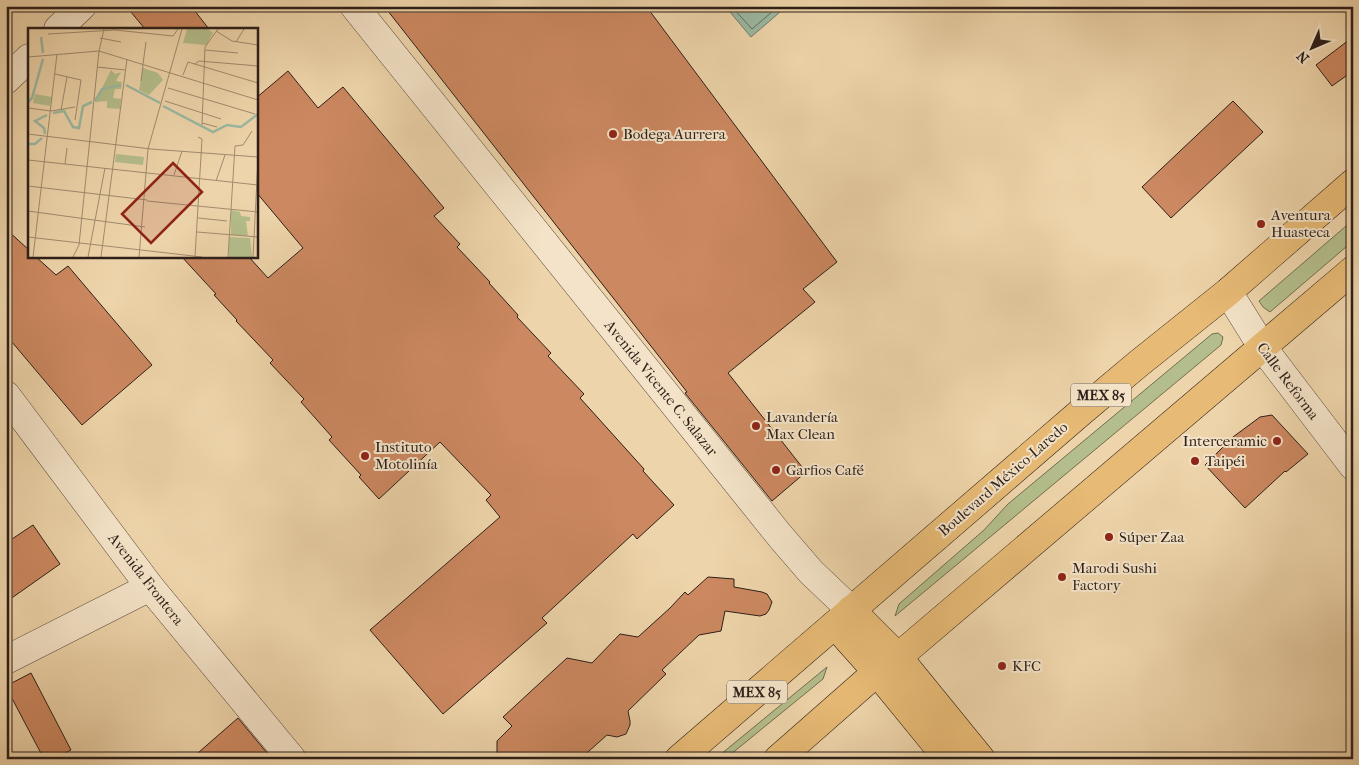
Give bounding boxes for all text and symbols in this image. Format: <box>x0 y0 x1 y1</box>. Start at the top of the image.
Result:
north arrow <box>1286 22 1336 72</box>
inset map <box>28 28 258 258</box>
text: N <box>1293 47 1313 67</box>
place label: Bodega Aurrera <box>623 125 727 143</box>
marker: Bodega Aurrera <box>607 128 619 140</box>
place label: Aventura Huasteca <box>1270 206 1332 241</box>
marker: Aventura Huasteca <box>1255 218 1267 230</box>
street label: Avenida Vicente C. Salazar <box>600 316 722 460</box>
street label: Calle Reforma <box>1253 339 1323 424</box>
road number: MEX 85 <box>1071 384 1131 406</box>
place label: Lavandería Max Clean <box>766 408 839 443</box>
street label: Boulevard México-Laredo <box>935 418 1072 540</box>
marker: Lavandería Max Clean <box>750 420 762 432</box>
place label: Interceramic <box>1183 432 1267 450</box>
marker: Interceramic <box>1271 435 1283 447</box>
place label: Instituto Motolinía <box>375 438 439 473</box>
marker: Instituto Motolinía <box>359 450 371 462</box>
place label: Taipéi <box>1205 452 1246 470</box>
marker: Taipéi <box>1189 455 1201 467</box>
place label: Garfios Café <box>786 461 864 479</box>
marker: Garfios Café <box>770 464 782 476</box>
place label: Súper Zaa <box>1119 528 1185 546</box>
street label: Avenida Frontera <box>104 529 188 629</box>
marker: Súper Zaa <box>1103 531 1115 543</box>
place label: Marodi Sushi Factory <box>1072 559 1157 594</box>
marker: Marodi Sushi Factory <box>1056 571 1068 583</box>
place label: KFC <box>1012 657 1041 675</box>
marker: KFC <box>996 660 1008 672</box>
road number: MEX 85 <box>727 680 787 704</box>

